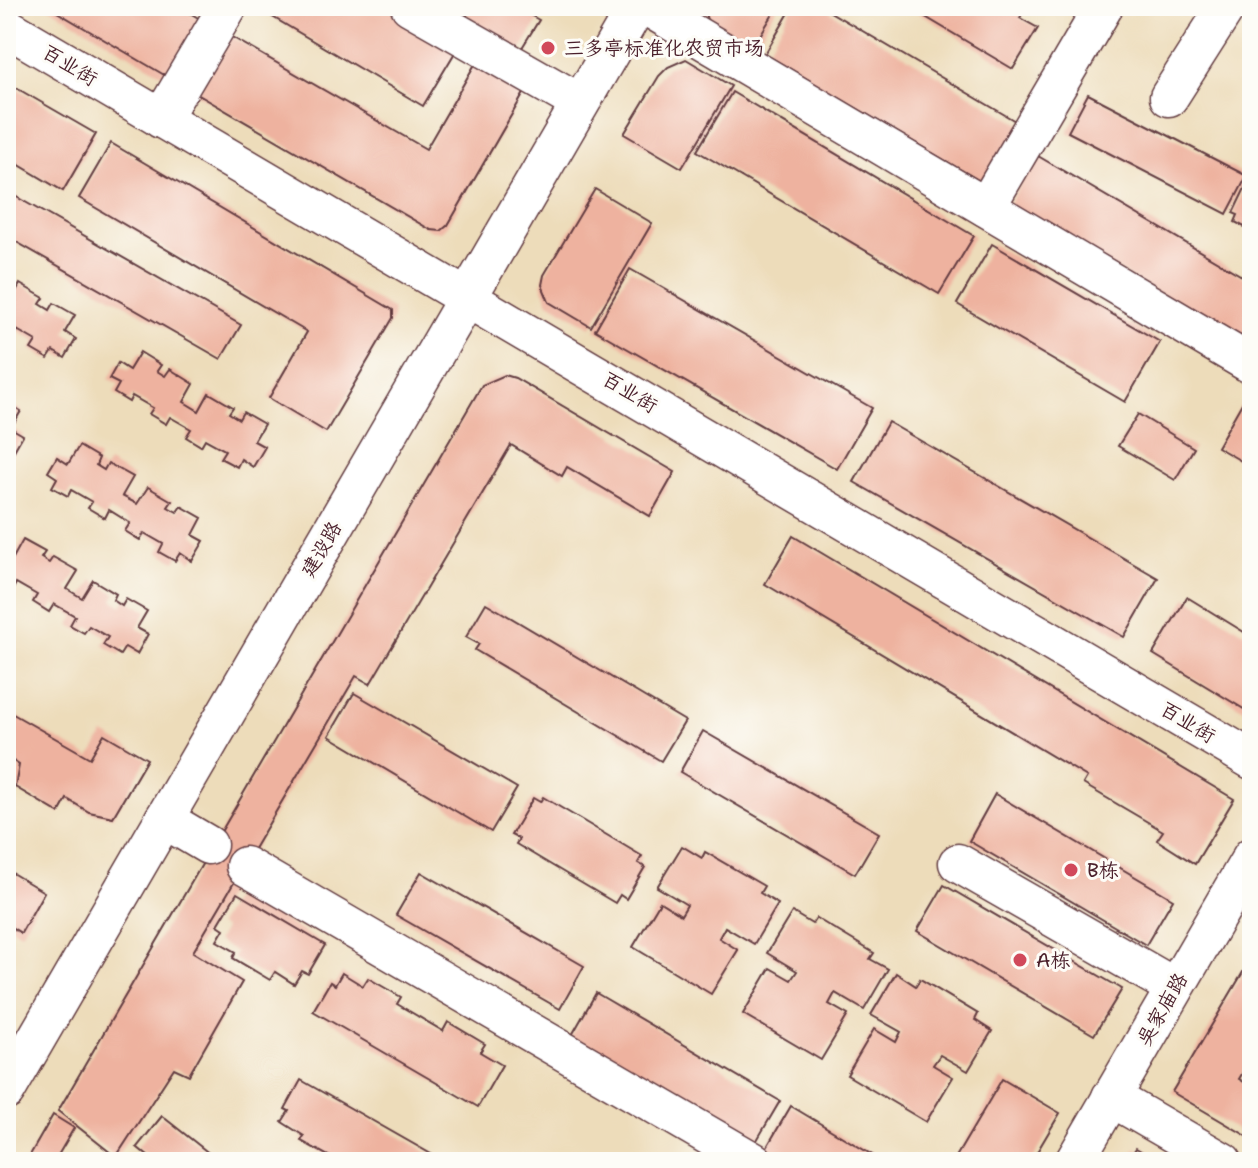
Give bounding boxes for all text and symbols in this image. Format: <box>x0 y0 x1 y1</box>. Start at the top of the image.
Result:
place label: 三多亭标准化农贸市场 <box>564 35 764 61</box>
street label: 百业街 <box>38 38 102 92</box>
marker: 三多亭标准化农贸市场 <box>539 39 557 57</box>
street label: 百业街 <box>598 365 662 419</box>
street label: 建设路 <box>295 516 348 581</box>
street label: 百业街 <box>1156 695 1220 749</box>
place label: B栋 <box>1087 857 1119 883</box>
marker: B栋 <box>1062 861 1080 879</box>
place label: A栋 <box>1036 947 1071 973</box>
marker: A栋 <box>1011 951 1029 969</box>
street label: 吴家庙路 <box>1131 967 1194 1050</box>

